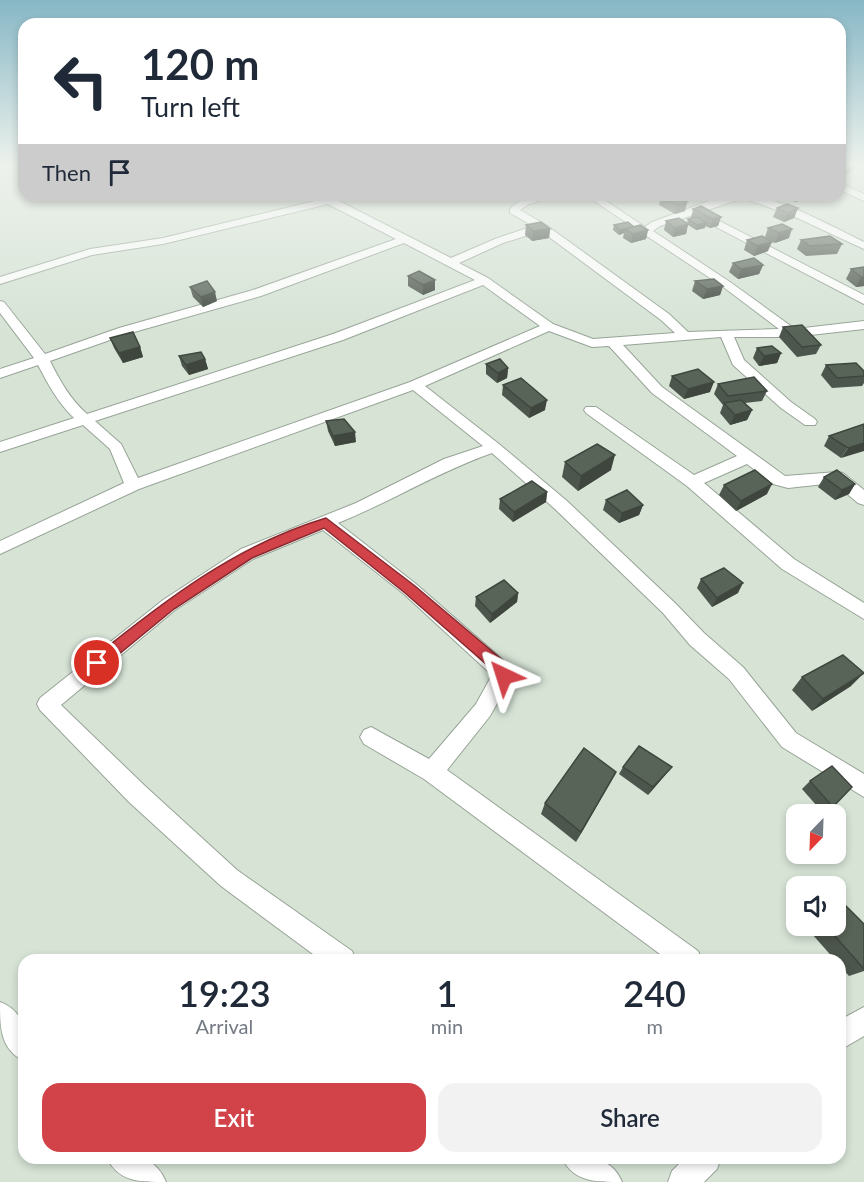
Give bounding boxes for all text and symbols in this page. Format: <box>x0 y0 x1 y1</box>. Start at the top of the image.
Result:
text: 120 m <box>141 39 259 89</box>
icon: left <box>42 42 120 120</box>
text: Turn left <box>141 90 240 123</box>
icon: arrive <box>103 156 136 189</box>
text: Then <box>42 159 91 186</box>
pin <box>71 637 122 688</box>
position arrow <box>472 644 536 708</box>
icon: arrive <box>80 646 113 679</box>
north arrow <box>786 804 846 864</box>
map controls <box>786 804 846 936</box>
button: sound <box>786 876 846 936</box>
text: 19:23 <box>178 971 271 1015</box>
text: 1 <box>437 971 457 1015</box>
text: 240 <box>623 971 686 1015</box>
text: Arrival <box>196 1014 253 1038</box>
text: min <box>431 1014 463 1038</box>
text: m <box>646 1014 663 1038</box>
button: Exit <box>42 1083 426 1152</box>
button: Share <box>438 1083 822 1152</box>

